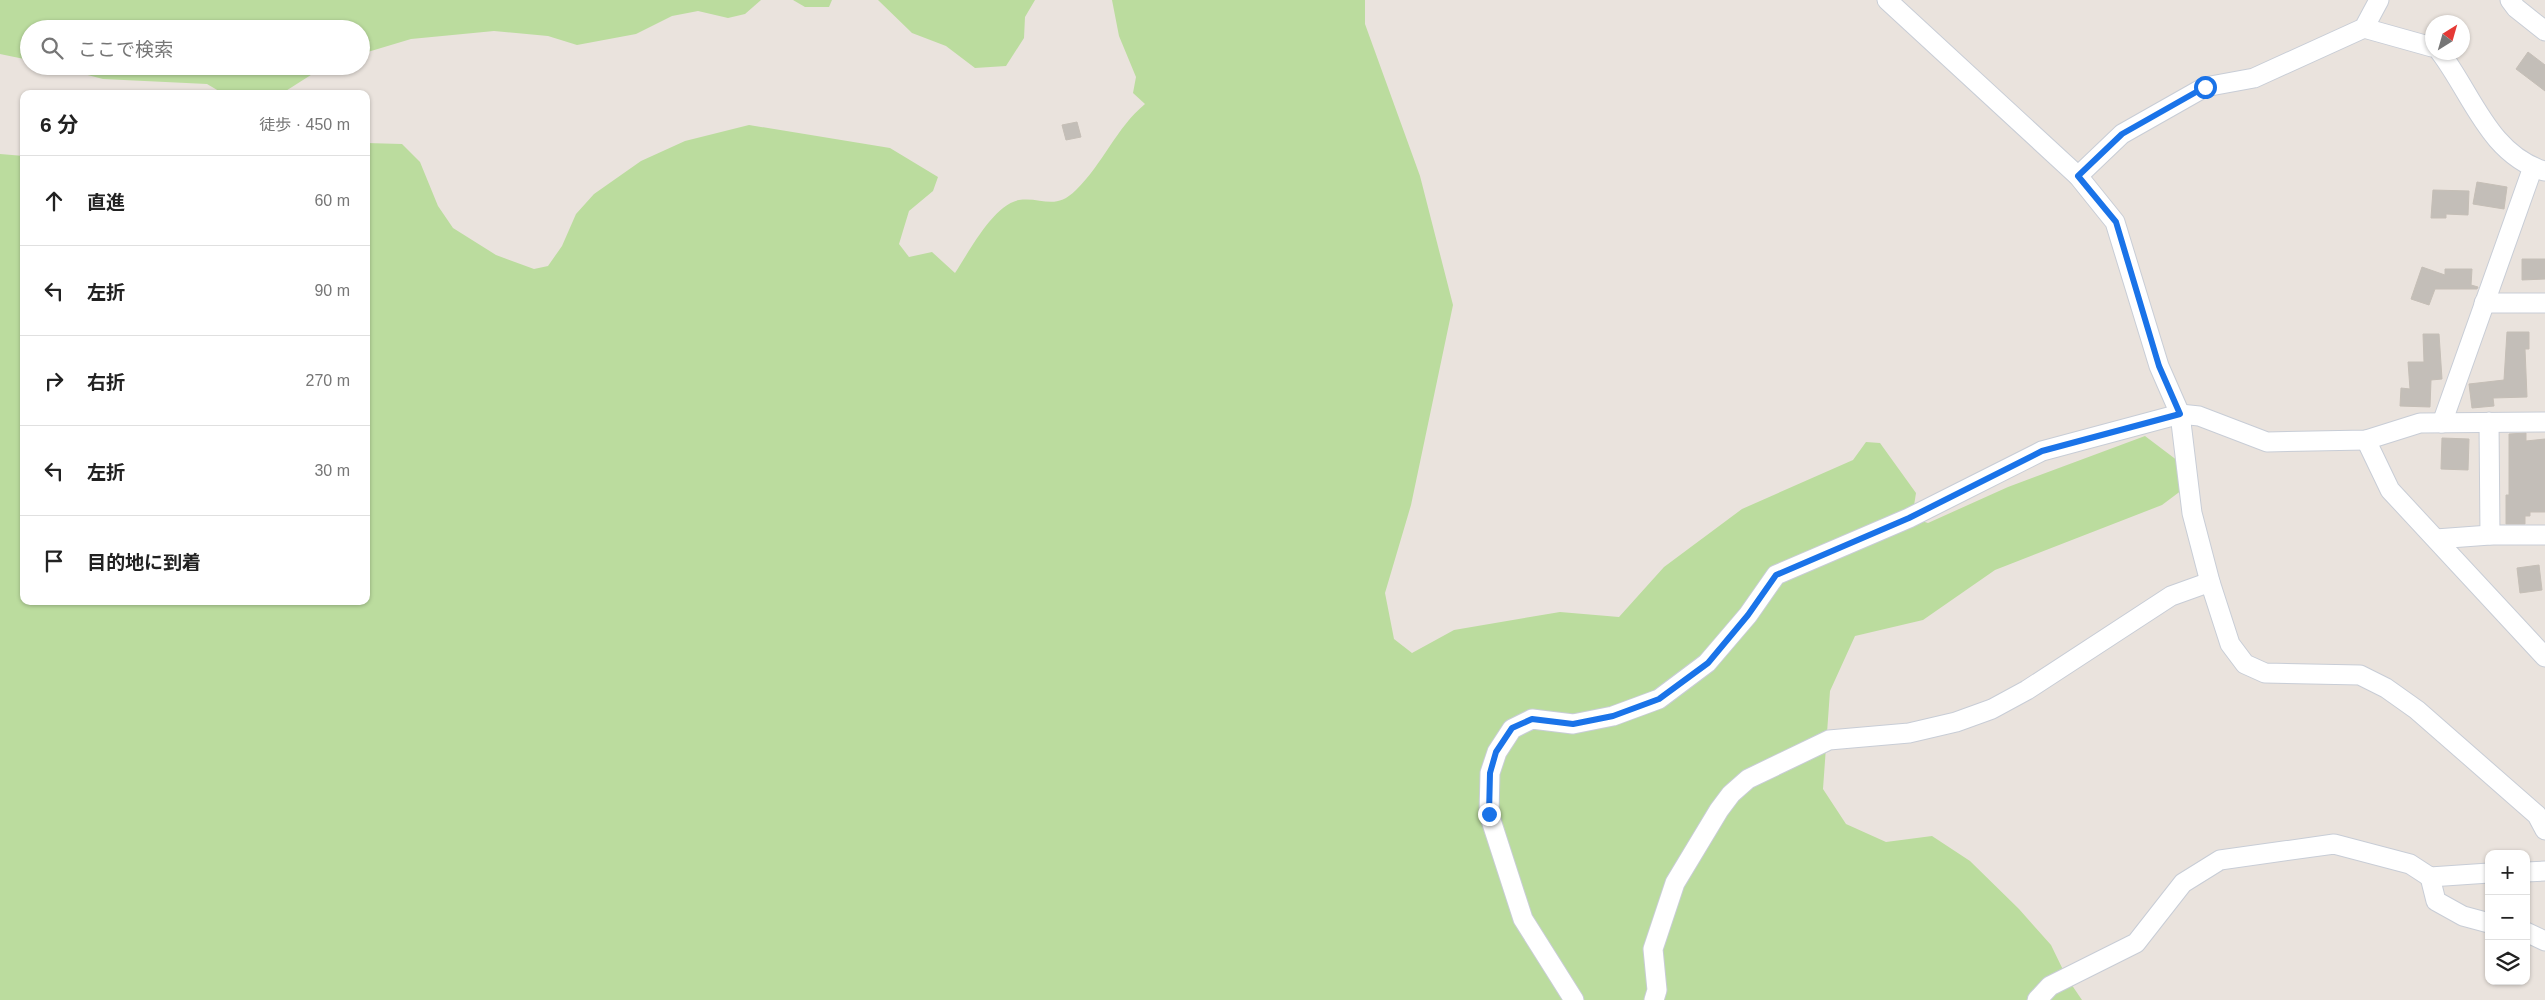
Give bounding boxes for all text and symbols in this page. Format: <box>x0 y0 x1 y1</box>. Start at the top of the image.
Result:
north arrow <box>2425 15 2470 60</box>
search box <box>20 20 370 75</box>
icon: search <box>38 34 66 62</box>
text: ここで検索 <box>78 39 173 60</box>
route start <box>2194 76 2217 99</box>
text: 6 分 <box>40 113 79 136</box>
text: 徒歩 · 450 m <box>259 116 350 133</box>
icon: ahead <box>40 187 68 215</box>
text: 直進 <box>87 192 125 213</box>
text: 60 m <box>314 192 350 209</box>
icon: left <box>40 277 68 305</box>
text: 左折 <box>87 282 125 303</box>
text: 90 m <box>314 282 350 299</box>
icon: right <box>40 367 68 395</box>
text: 右折 <box>87 372 125 393</box>
text: 270 m <box>306 372 350 389</box>
icon: left <box>40 457 68 485</box>
text: 左折 <box>87 462 125 483</box>
text: 30 m <box>314 462 350 479</box>
icon: arrive <box>40 547 68 575</box>
text: 目的地に到着 <box>87 552 201 573</box>
route end <box>1478 803 1501 826</box>
map controls <box>2485 850 2530 985</box>
button: + <box>2485 850 2530 895</box>
button: − <box>2485 895 2530 940</box>
button: layers <box>2485 940 2530 985</box>

